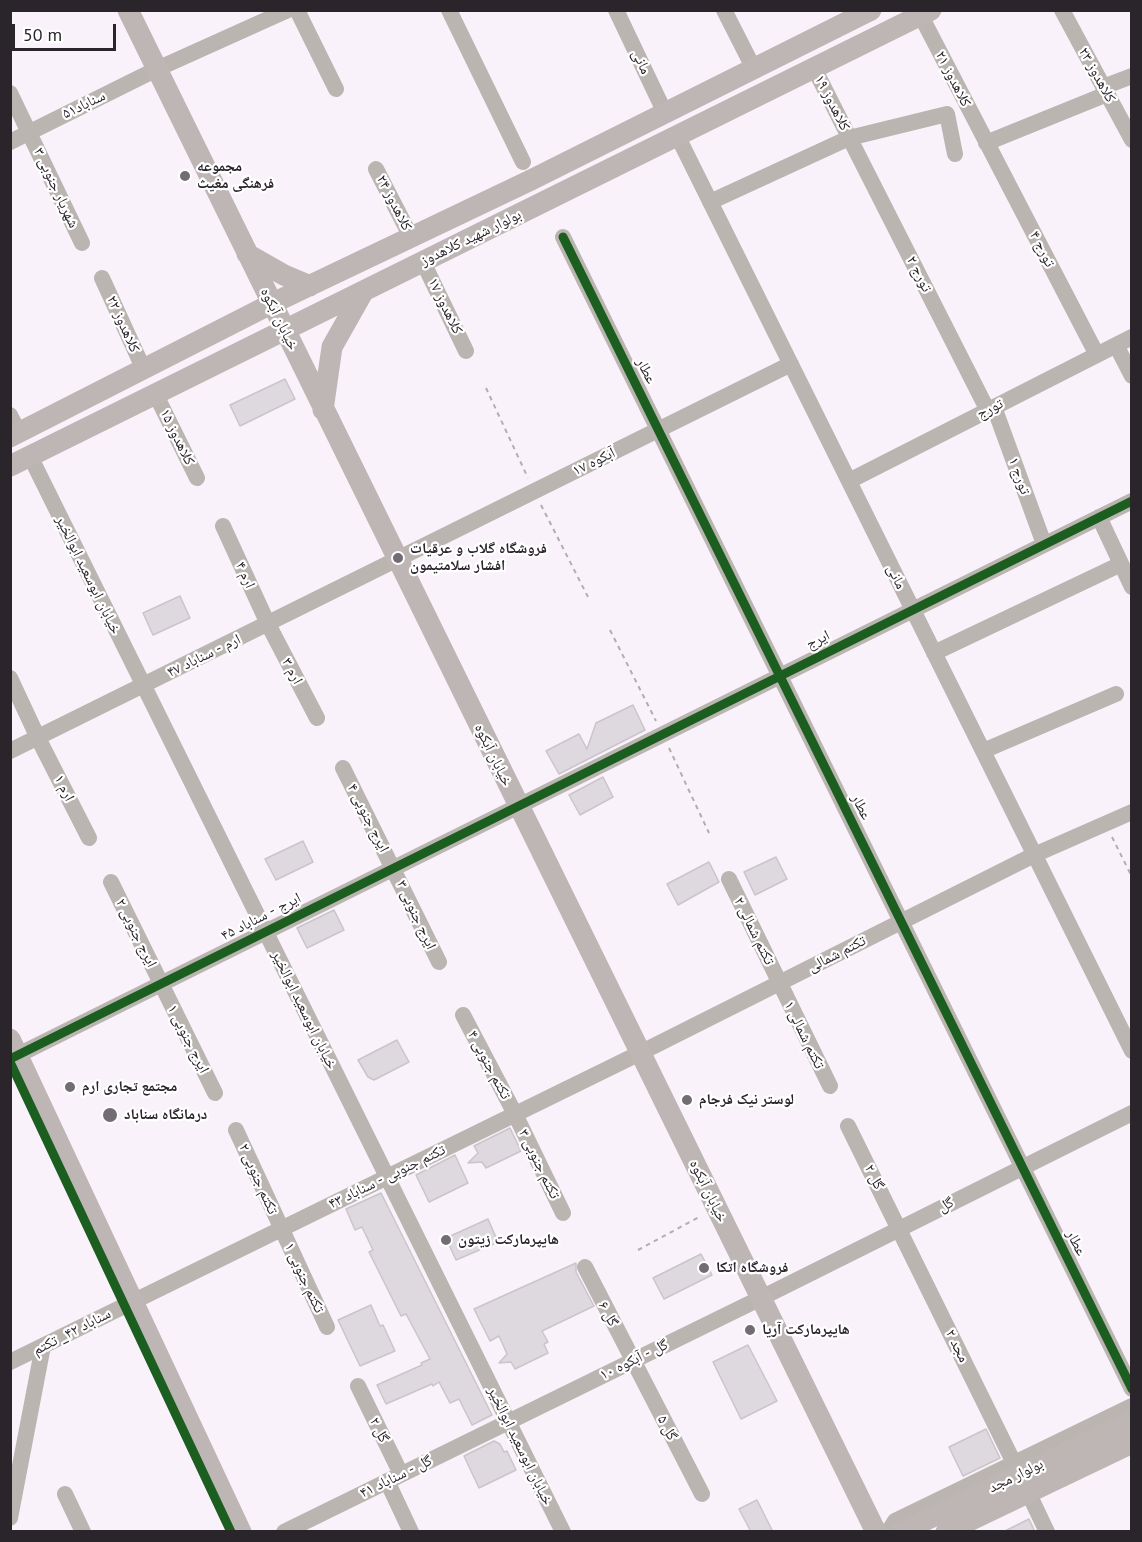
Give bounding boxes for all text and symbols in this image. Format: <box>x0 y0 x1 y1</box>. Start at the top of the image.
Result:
scale bar <box>15 12 118 50</box>
text: 50 m <box>23 23 62 46</box>
street label: کلاهدوز ۲۳ <box>1074 44 1120 106</box>
street label: مانی <box>628 47 654 77</box>
street label: کلاهدوز ۲۱ <box>931 48 975 110</box>
street label: کلاهدوز ۱۹ <box>810 72 854 134</box>
street label: سناباد۵۱ <box>60 87 108 123</box>
street label: شهریار جنوبی ۳ <box>30 145 82 231</box>
place label: مجموعه فرهنگی مغیث <box>197 158 274 193</box>
marker: مجموعه فرهنگی مغیث <box>178 169 192 183</box>
street label: کلاهدوز ۲۴ <box>372 172 416 234</box>
street label: بولوار شهید کلاهدوز <box>418 206 524 270</box>
street label: تورج ۴ <box>1025 228 1059 270</box>
street label: تورج ۲ <box>902 253 936 295</box>
street label: کلاهدوز ۱۷ <box>424 275 466 337</box>
street label: خیابان آبکوه <box>256 285 302 353</box>
street label: کلاهدوز ۲۲ <box>102 293 144 355</box>
street label: عطار <box>632 355 660 387</box>
street label: تورج <box>974 395 1006 423</box>
street label: کلاهدوز ۱۵ <box>156 406 198 468</box>
street label: آبکوه ۱۷ <box>570 444 618 480</box>
street label: تورج ۱ <box>1004 455 1034 497</box>
street label: خیابان ابوسعید ابوالخیر <box>51 513 125 637</box>
place label: فروشگاه گلاب و عرقیات افشار سلامتیمون <box>410 540 547 575</box>
marker: فروشگاه گلاب و عرقیات افشار سلامتیمون <box>391 551 405 565</box>
street label: ارم ۴ <box>231 559 259 591</box>
street label: مانی <box>882 562 910 592</box>
street label: ایرج <box>803 627 833 653</box>
street label: ارم - سناباد ۴۷ <box>164 630 244 682</box>
street label: ارم ۳ <box>278 655 306 687</box>
street label: خیابان آبکوه <box>470 721 516 789</box>
street label: ارم ۱ <box>50 772 78 804</box>
street label: ایرج جنوبی ۴ <box>343 781 393 855</box>
street label: عطار <box>847 791 875 823</box>
street label: ایرج جنوبی ۳ <box>392 877 440 953</box>
street label: ایرج - سناباد ۴۵ <box>218 889 304 945</box>
street label: تکتم شمالی ۲ <box>730 894 778 968</box>
street label: ایرج جنوبی ۲ <box>112 896 160 970</box>
street label: تکتم شمالی <box>805 932 869 976</box>
street label: خیابان ابوسعید ابوالخیر <box>267 948 341 1072</box>
street label: تکتم شمالی ۱ <box>780 998 828 1072</box>
street label: ایرج جنوبی ۱ <box>163 1002 213 1076</box>
street label: تکتم جنوبی ۴ <box>463 1027 515 1103</box>
place label: مجتمع تجاری ارم <box>82 1078 177 1096</box>
marker: مجتمع تجاری ارم <box>63 1080 77 1094</box>
place label: لوستر نیک فرجام <box>699 1091 794 1109</box>
marker: لوستر نیک فرجام <box>680 1093 694 1107</box>
marker: درمانگاه سناباد <box>101 1106 119 1124</box>
place label: درمانگاه سناباد <box>124 1106 207 1124</box>
street label: تکتم جنوبی ۳ <box>514 1126 564 1202</box>
street label: تکتم جنوبی ۲ <box>234 1141 282 1217</box>
street label: تکتم جنوبی - سناباد ۴۳ <box>326 1141 448 1213</box>
street label: خیابان آبکوه <box>685 1157 731 1225</box>
street label: گل ۲ <box>860 1161 888 1193</box>
street label: گل <box>935 1194 957 1216</box>
street label: عطار <box>1062 1227 1090 1259</box>
place label: هایپرمارکت زیتون <box>458 1231 559 1249</box>
marker: هایپرمارکت زیتون <box>439 1233 453 1247</box>
street label: تکتم جنوبی ۱ <box>280 1240 328 1316</box>
place label: فروشگاه اتکا <box>716 1259 789 1277</box>
marker: فروشگاه اتکا <box>697 1261 711 1275</box>
street label: گل ۶ <box>594 1298 622 1330</box>
street label: سناباد ۴۲_ تکتم <box>30 1305 114 1359</box>
place label: هایپرمارکت آریا <box>762 1321 850 1339</box>
marker: هایپرمارکت آریا <box>743 1323 757 1337</box>
street label: مجد ۲ <box>941 1326 973 1366</box>
street label: گل - آبکوه ۱۰ <box>597 1336 671 1384</box>
street label: خیابان ابوسعید ابوالخیر <box>483 1384 557 1508</box>
street label: گل ۵ <box>653 1412 681 1444</box>
street label: گل ۲ <box>365 1414 393 1446</box>
street label: گل - سناباد ۴۱ <box>357 1452 435 1502</box>
street label: بولوار مجد <box>986 1455 1046 1497</box>

